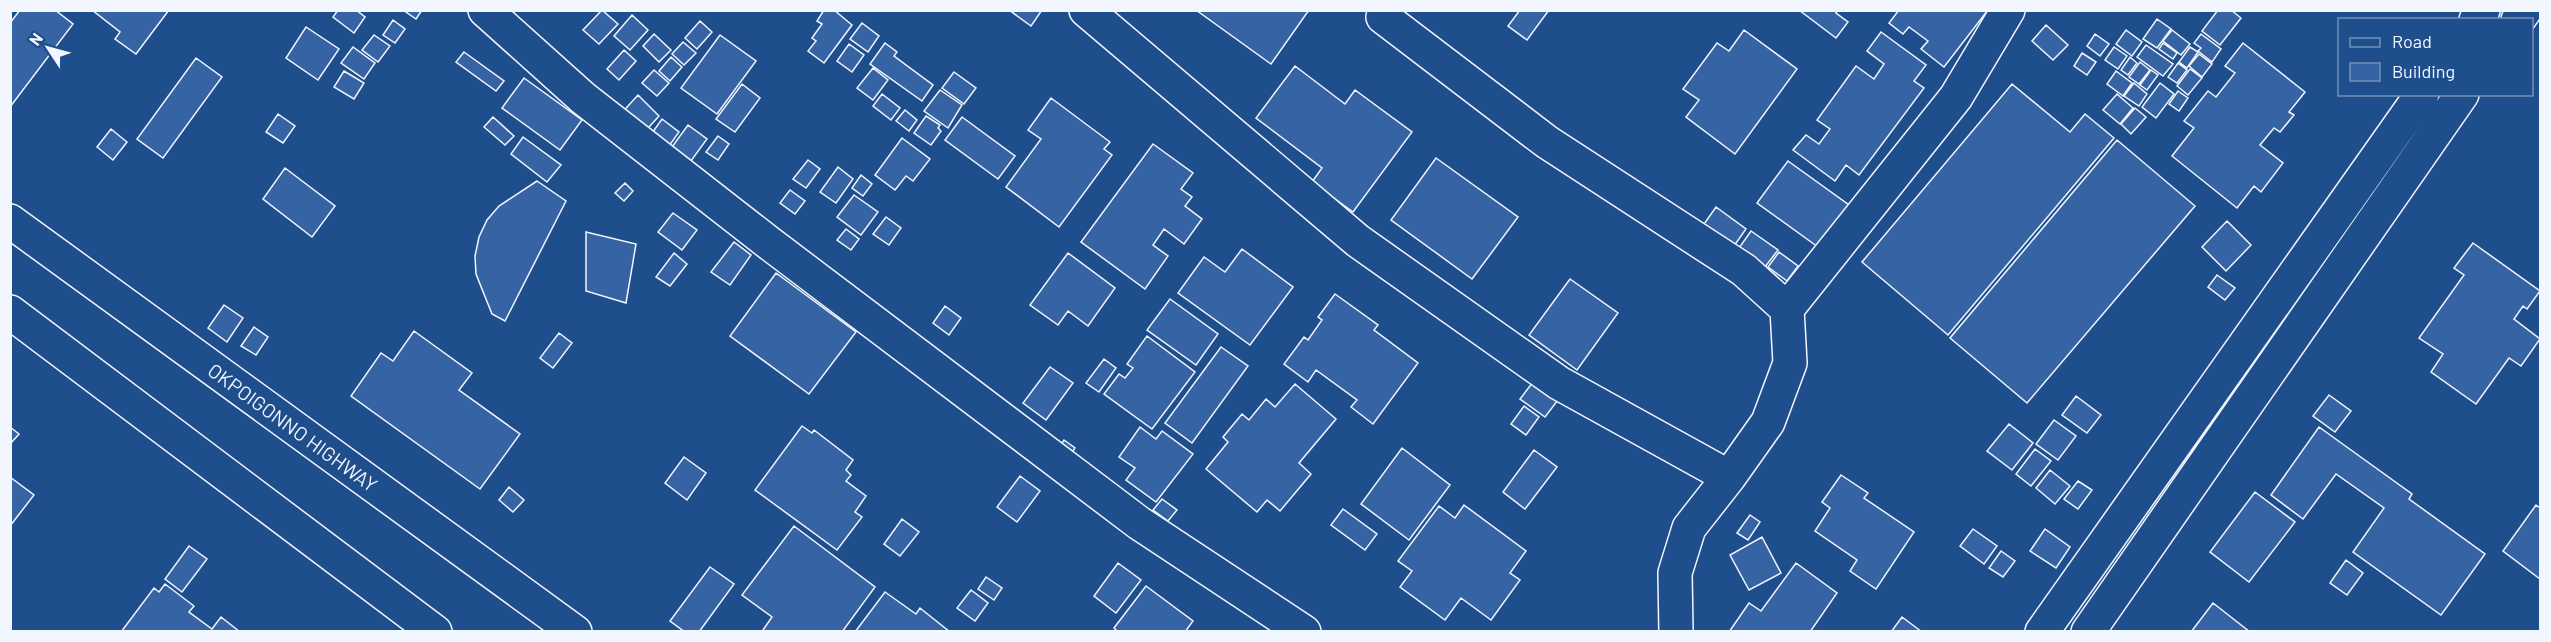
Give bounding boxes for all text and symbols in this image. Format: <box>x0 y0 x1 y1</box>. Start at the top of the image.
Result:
north arrow <box>18 18 78 78</box>
legend <box>2338 18 2533 96</box>
text: N <box>25 29 46 49</box>
text: Road <box>2392 30 2432 52</box>
text: Building <box>2392 60 2455 82</box>
street label: OKPOIGONNO HIGHWAY <box>204 358 382 496</box>

